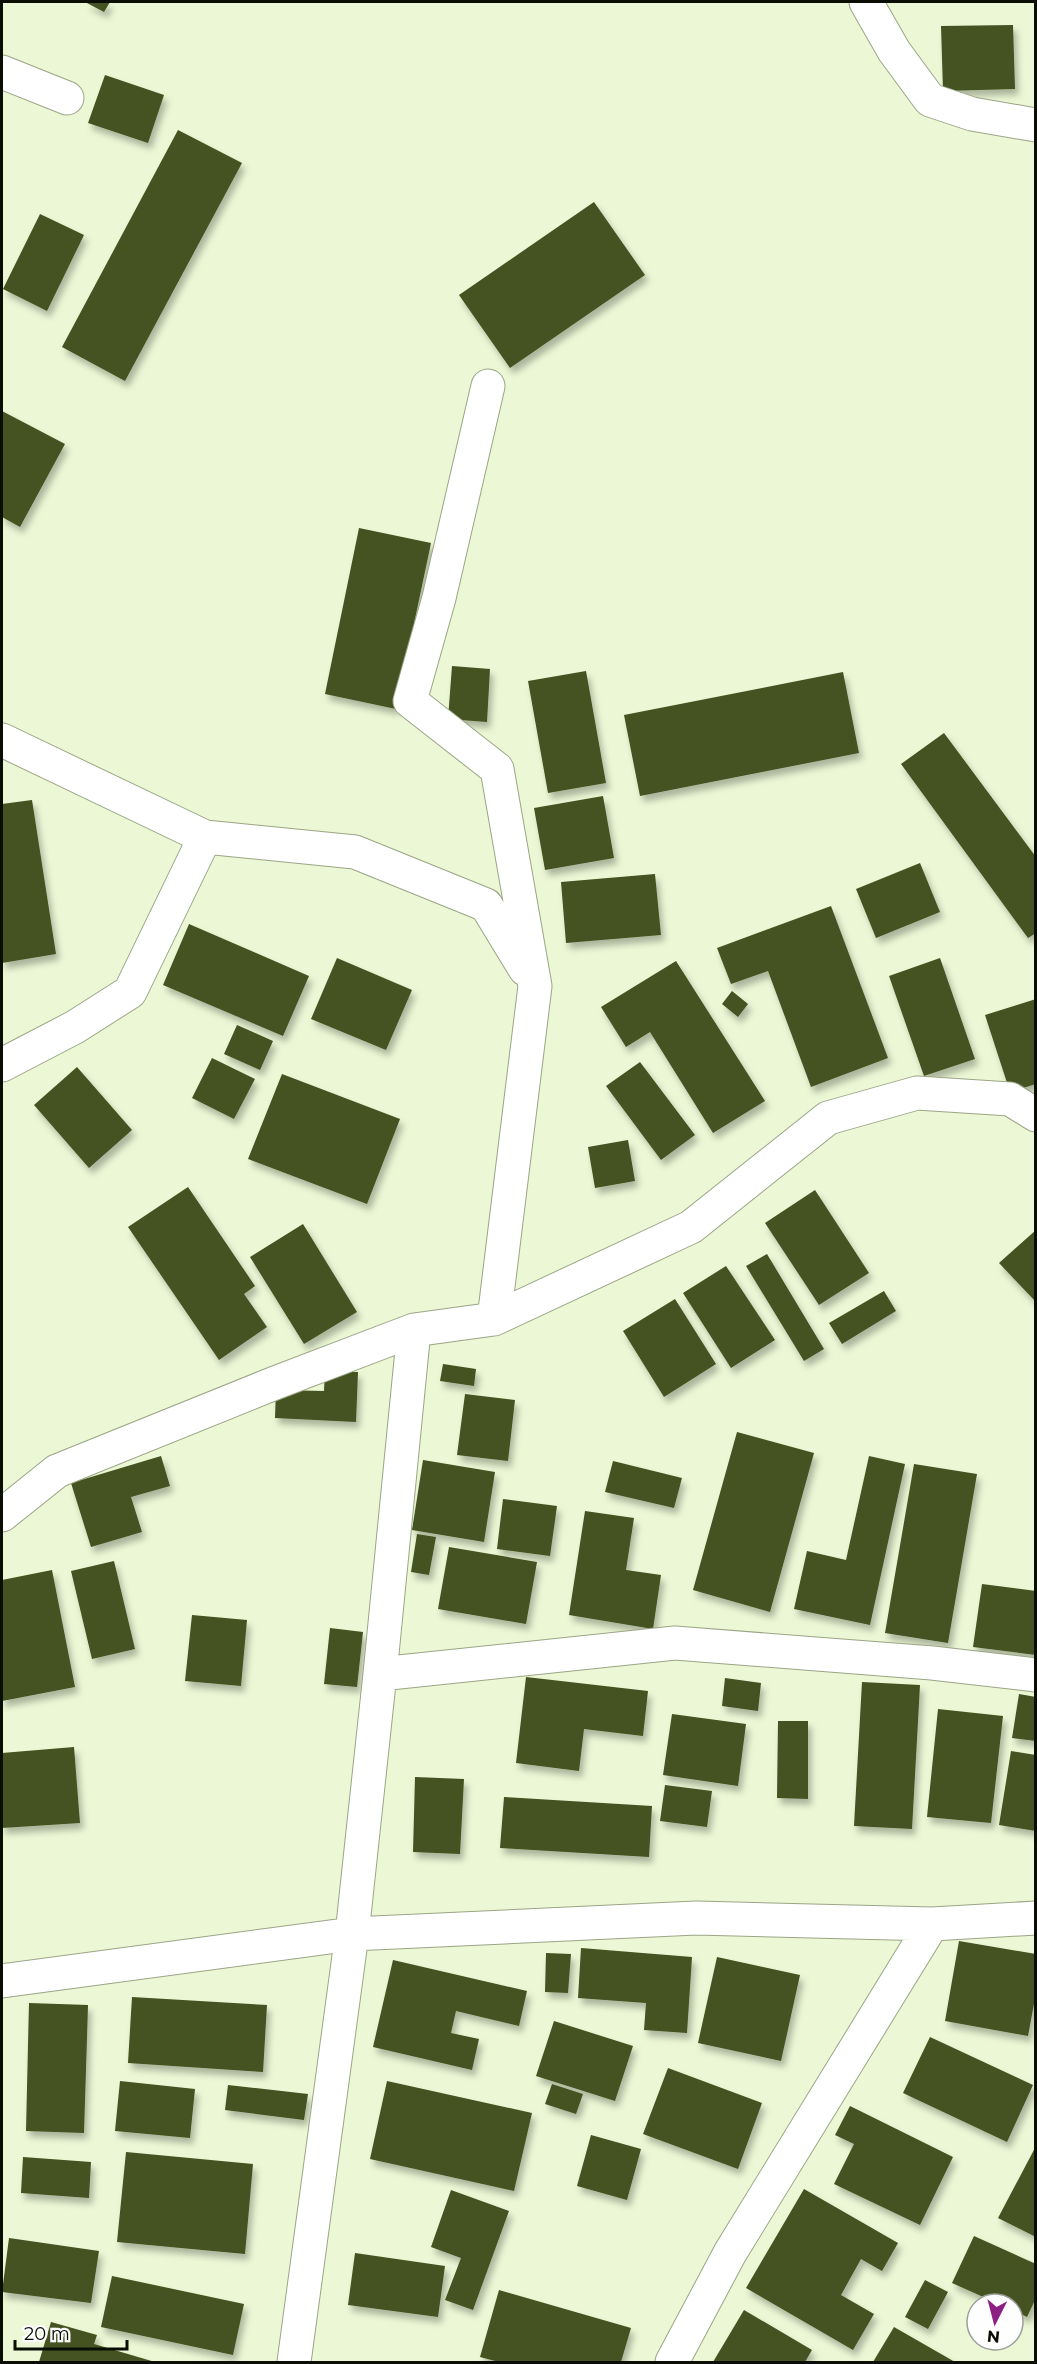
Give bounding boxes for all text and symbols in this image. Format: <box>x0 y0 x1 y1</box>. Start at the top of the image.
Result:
north arrow <box>965 2292 1025 2352</box>
scale bar <box>15 2313 128 2351</box>
text: 20 m <box>24 2323 70 2345</box>
text: N <box>986 2326 1001 2347</box>

